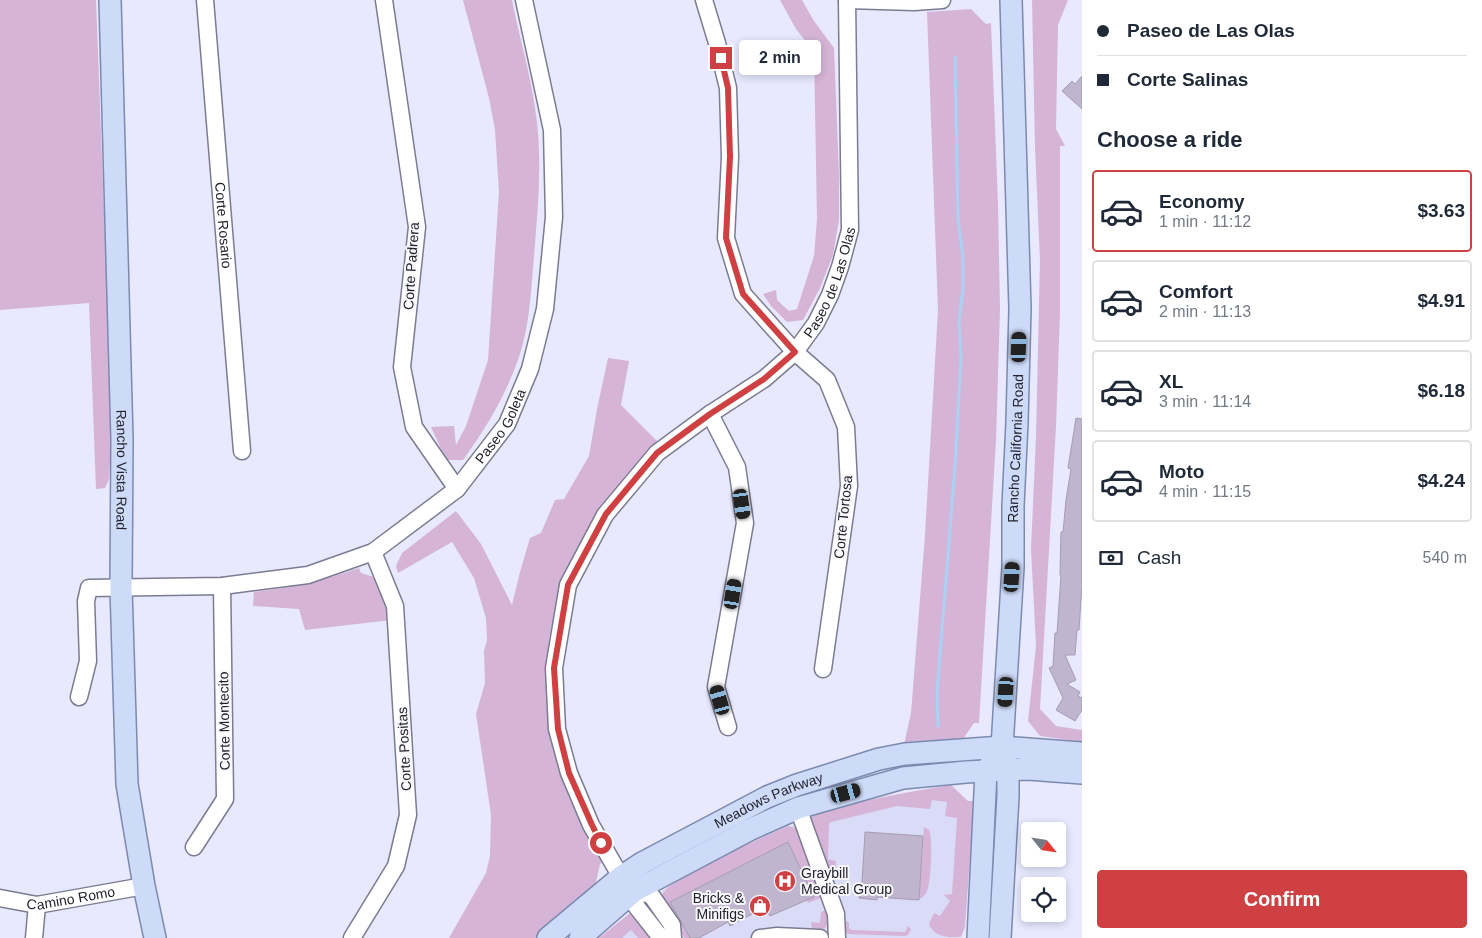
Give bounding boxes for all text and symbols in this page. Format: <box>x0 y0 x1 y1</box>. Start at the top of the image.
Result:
text: Paseo de Las Olas <box>1127 20 1295 41</box>
callout: 2 min <box>738 40 821 76</box>
route end <box>710 47 732 69</box>
text: 2 min <box>759 49 801 66</box>
text: Corte Salinas <box>1127 69 1248 90</box>
text: Choose a ride <box>1097 127 1242 152</box>
street label: Corte Rosario <box>212 181 235 269</box>
icon: car <box>1099 189 1144 234</box>
text: Economy <box>1159 191 1245 212</box>
text: $3.63 <box>1417 200 1465 221</box>
text: 1 min · 11:12 <box>1159 213 1251 230</box>
street label: Corte Padrera <box>400 221 422 310</box>
street label: Paseo de Las Olas <box>800 225 859 341</box>
icon: car <box>1099 279 1144 324</box>
text: Comfort <box>1159 281 1233 302</box>
text: $4.91 <box>1417 290 1465 311</box>
text: 2 min · 11:13 <box>1159 303 1251 320</box>
car <box>1010 332 1027 362</box>
icon: car <box>1099 369 1144 414</box>
text: XL <box>1159 371 1183 392</box>
street label: Rancho California Road <box>1005 374 1026 523</box>
text: $6.18 <box>1417 380 1465 401</box>
street label: Paseo Goleta <box>472 386 529 467</box>
text: 3 min · 11:14 <box>1159 393 1251 410</box>
street label: Rancho Vista Road <box>113 409 130 530</box>
icon: car <box>1099 459 1144 504</box>
text: Moto <box>1159 461 1204 482</box>
text: $4.24 <box>1417 470 1465 491</box>
street label: Corte Tortosa <box>831 474 855 559</box>
text: 4 min · 11:15 <box>1159 483 1251 500</box>
car <box>732 488 751 520</box>
icon: cash <box>1097 544 1125 572</box>
text: Cash <box>1137 547 1181 568</box>
text: 540 m <box>1423 549 1467 566</box>
car <box>1003 562 1020 592</box>
car <box>723 578 742 610</box>
street label: Corte Montecito <box>215 671 233 771</box>
car <box>997 677 1014 707</box>
car <box>708 684 731 716</box>
street label: Corte Positas <box>394 707 414 791</box>
street label: Meadows Parkway <box>712 769 825 831</box>
car <box>829 782 862 804</box>
north arrow <box>1021 822 1066 868</box>
map controls <box>1021 822 1066 922</box>
route start <box>590 832 612 854</box>
place label: Graybill Medical Group <box>801 865 892 897</box>
hospital icon: Graybill Medical Group <box>773 869 797 893</box>
button: Confirm <box>1097 870 1467 928</box>
button: locate <box>1021 877 1066 922</box>
street label: Camino Romo <box>25 883 117 913</box>
place label: Bricks & Minifigs <box>693 890 745 922</box>
shop icon: Bricks & Minifigs <box>748 894 772 918</box>

